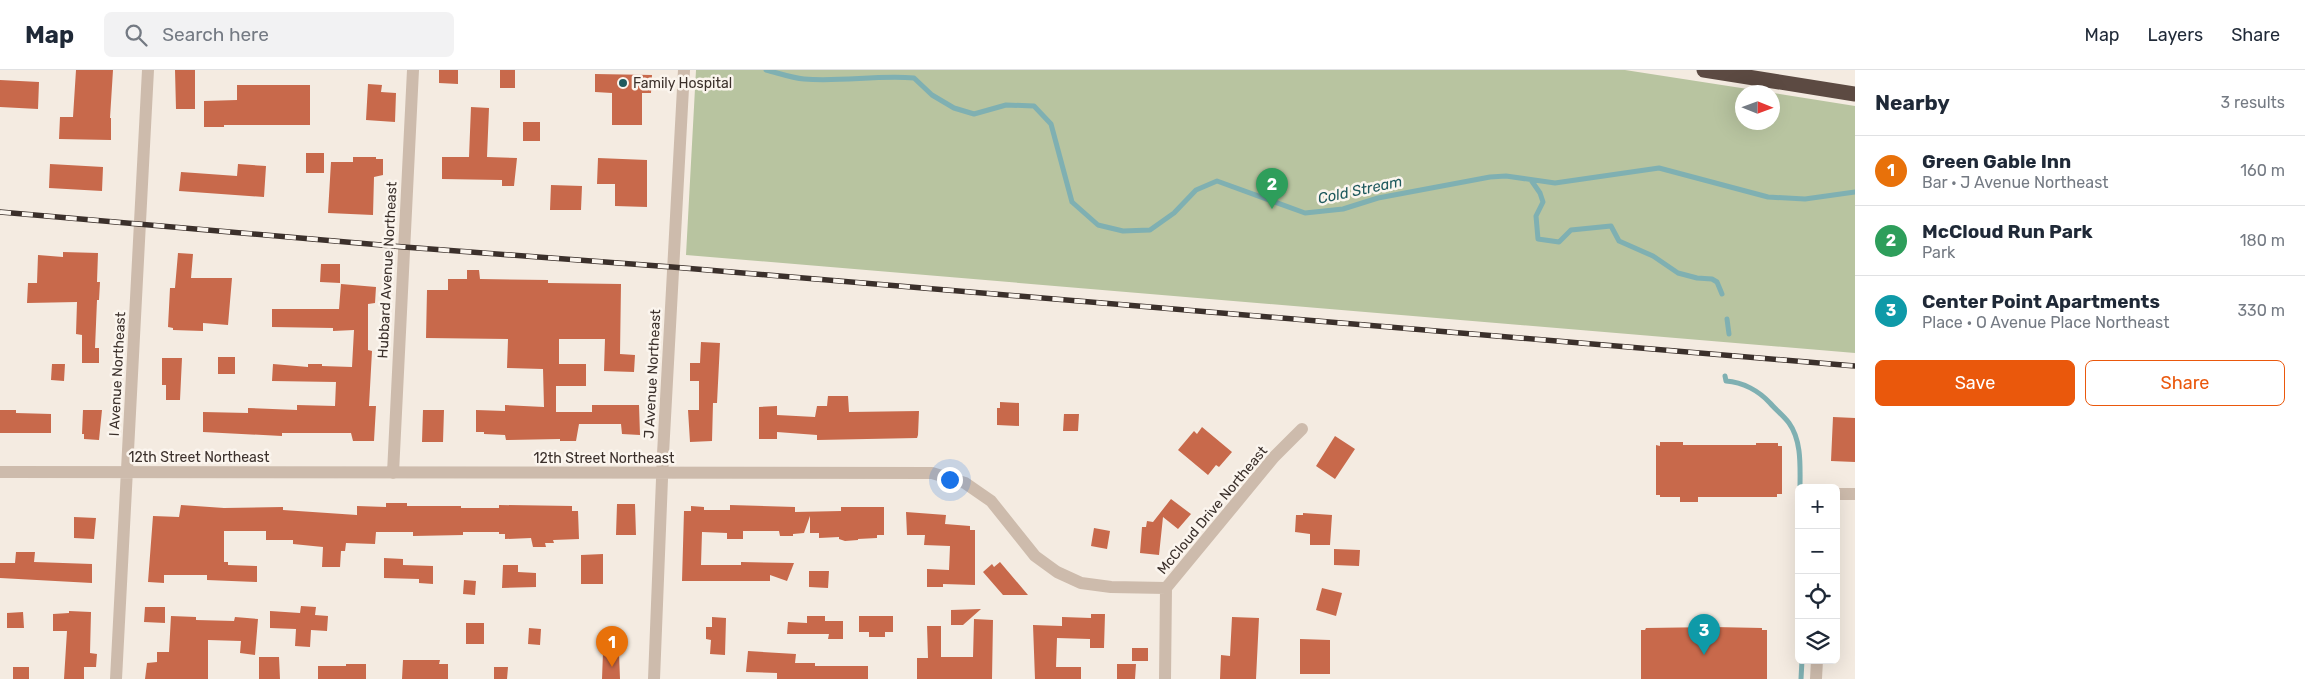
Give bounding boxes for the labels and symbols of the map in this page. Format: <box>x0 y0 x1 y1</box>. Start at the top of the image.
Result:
place label: Family Hospital <box>633 75 732 92</box>
marker: Family Hospital <box>617 77 629 89</box>
north arrow <box>1735 85 1780 130</box>
pin: 2 <box>1256 168 1288 209</box>
water label: Cold Stream <box>1316 172 1404 208</box>
street label: Hubbard Avenue Northeast <box>374 181 401 359</box>
street label: J Avenue Northeast <box>641 308 664 439</box>
street label: I Avenue Northeast <box>106 311 129 437</box>
street label: McCloud Drive Northeast <box>1154 442 1271 578</box>
street label: 12th Street Northeast <box>129 449 270 466</box>
street label: 12th Street Northeast <box>534 450 675 467</box>
your location <box>937 467 963 493</box>
pin: 3 <box>1688 614 1720 655</box>
pin: 1 <box>596 626 628 667</box>

